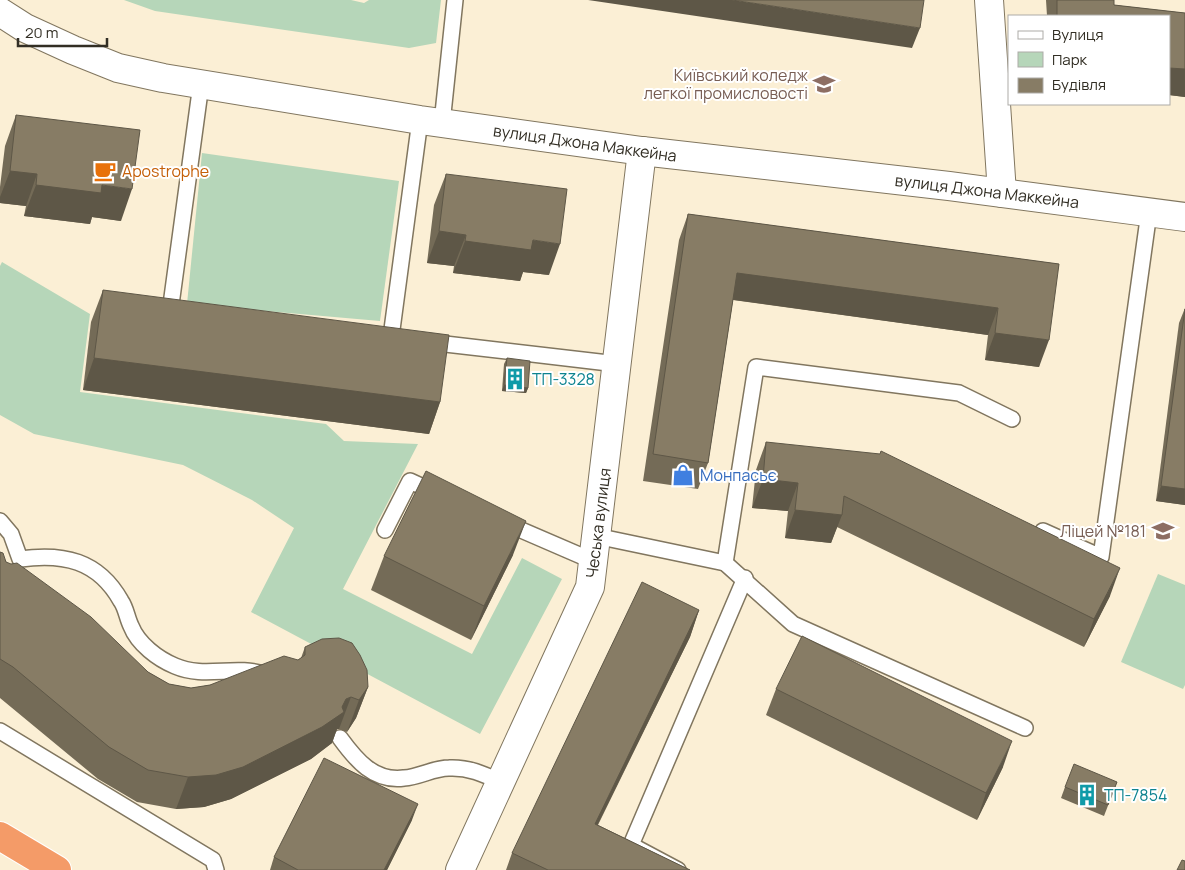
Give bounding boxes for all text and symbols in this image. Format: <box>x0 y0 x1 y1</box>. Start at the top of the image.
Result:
scale bar <box>18 15 106 47</box>
legend <box>1008 15 1170 105</box>
text: 20 m <box>25 22 58 43</box>
text: Вулиця <box>1052 24 1104 45</box>
text: Парк <box>1052 49 1088 70</box>
place label: Київський коледж легкої промисловості <box>644 64 809 104</box>
school or university icon: Київський коледж легкої промисловості <box>811 71 837 97</box>
text: Будівля <box>1052 74 1106 95</box>
street label: вулиця Джона Маккейна <box>492 119 678 167</box>
cafe icon: Apostrophe <box>92 158 118 184</box>
place label: Apostrophe <box>122 160 209 182</box>
street label: вулиця Джона Маккейна <box>894 169 1080 213</box>
building icon: ТП-3328 <box>502 366 528 392</box>
place label: ТП-3328 <box>532 368 595 390</box>
shop icon: Монпасьє <box>670 462 696 488</box>
place label: Монпасьє <box>700 464 777 486</box>
street label: Чеська вулиця <box>580 467 616 579</box>
school or university icon: Ліцей №181 <box>1150 518 1176 544</box>
place label: Ліцей №181 <box>1060 520 1146 542</box>
building icon: ТП-7854 <box>1074 782 1100 808</box>
place label: ТП-7854 <box>1104 784 1167 806</box>

